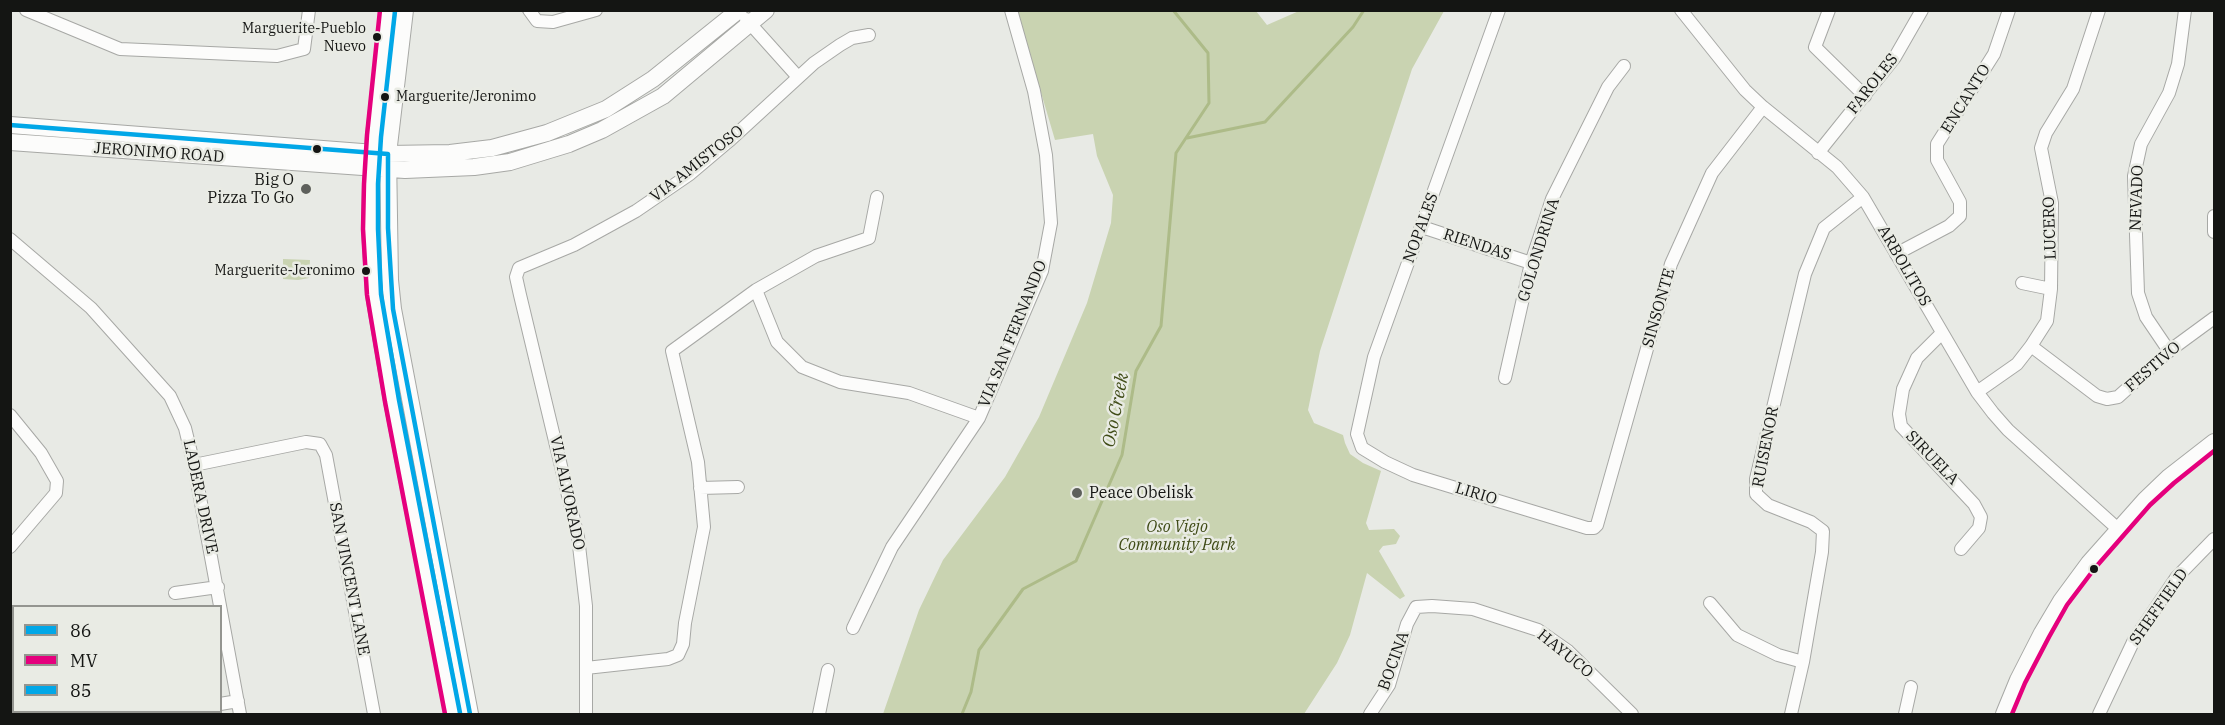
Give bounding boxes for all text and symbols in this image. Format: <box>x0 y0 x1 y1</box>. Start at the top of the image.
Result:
place label: Marguerite-Pueblo Nuevo <box>242 21 366 54</box>
marker: Marguerite-Pueblo Nuevo <box>371 31 383 43</box>
street label: FAROLES <box>1843 50 1903 118</box>
street label: ENCANTO <box>1937 61 1995 137</box>
place label: Marguerite/Jeronimo <box>396 89 536 105</box>
marker: Marguerite/Jeronimo <box>379 91 391 103</box>
street label: VIA AMISTOSO <box>647 122 747 206</box>
street label: JERONIMO ROAD <box>93 139 225 167</box>
unlabelled marker <box>311 143 323 155</box>
street label: NEVADO <box>2126 165 2148 231</box>
place label: Big O Pizza To Go <box>207 170 294 208</box>
marker: Big O Pizza To Go <box>299 182 313 196</box>
street label: NOPALES <box>1399 190 1443 266</box>
street label: GOLONDRINA <box>1514 196 1564 304</box>
street label: LUCERO <box>2039 196 2061 260</box>
street label: ARBOLITOS <box>1873 222 1935 310</box>
street label: RIENDAS <box>1441 225 1513 265</box>
street label: VIA SAN FERNANDO <box>975 258 1051 410</box>
place label: Marguerite-Jeronimo <box>215 263 355 279</box>
marker: Marguerite-Jeronimo <box>360 265 372 277</box>
street label: SINSONTE <box>1639 266 1679 350</box>
street label: FESTIVO <box>2121 338 2185 396</box>
water label: Oso Creek <box>1098 371 1134 449</box>
street label: RUISENOR <box>1749 405 1783 489</box>
street label: SIRUELA <box>1901 427 1963 489</box>
street label: VIA ALVORADO <box>545 434 589 552</box>
street label: LADERA DRIVE <box>179 438 221 556</box>
street label: LIRIO <box>1453 479 1499 509</box>
place label: Peace Obelisk <box>1089 483 1193 503</box>
marker: Peace Obelisk <box>1070 486 1084 500</box>
street label: SAN VINCENT LANE <box>325 501 373 657</box>
park label: Oso Viejo Community Park <box>1119 517 1235 555</box>
unlabelled marker <box>2088 563 2100 575</box>
street label: SHEFFIELD <box>2126 565 2192 649</box>
legend <box>12 605 222 713</box>
text: 86 <box>70 619 92 642</box>
street label: HAYUCO <box>1533 626 1597 682</box>
street label: BOCINA <box>1374 629 1414 693</box>
text: MV <box>70 649 98 672</box>
text: 85 <box>70 679 92 702</box>

